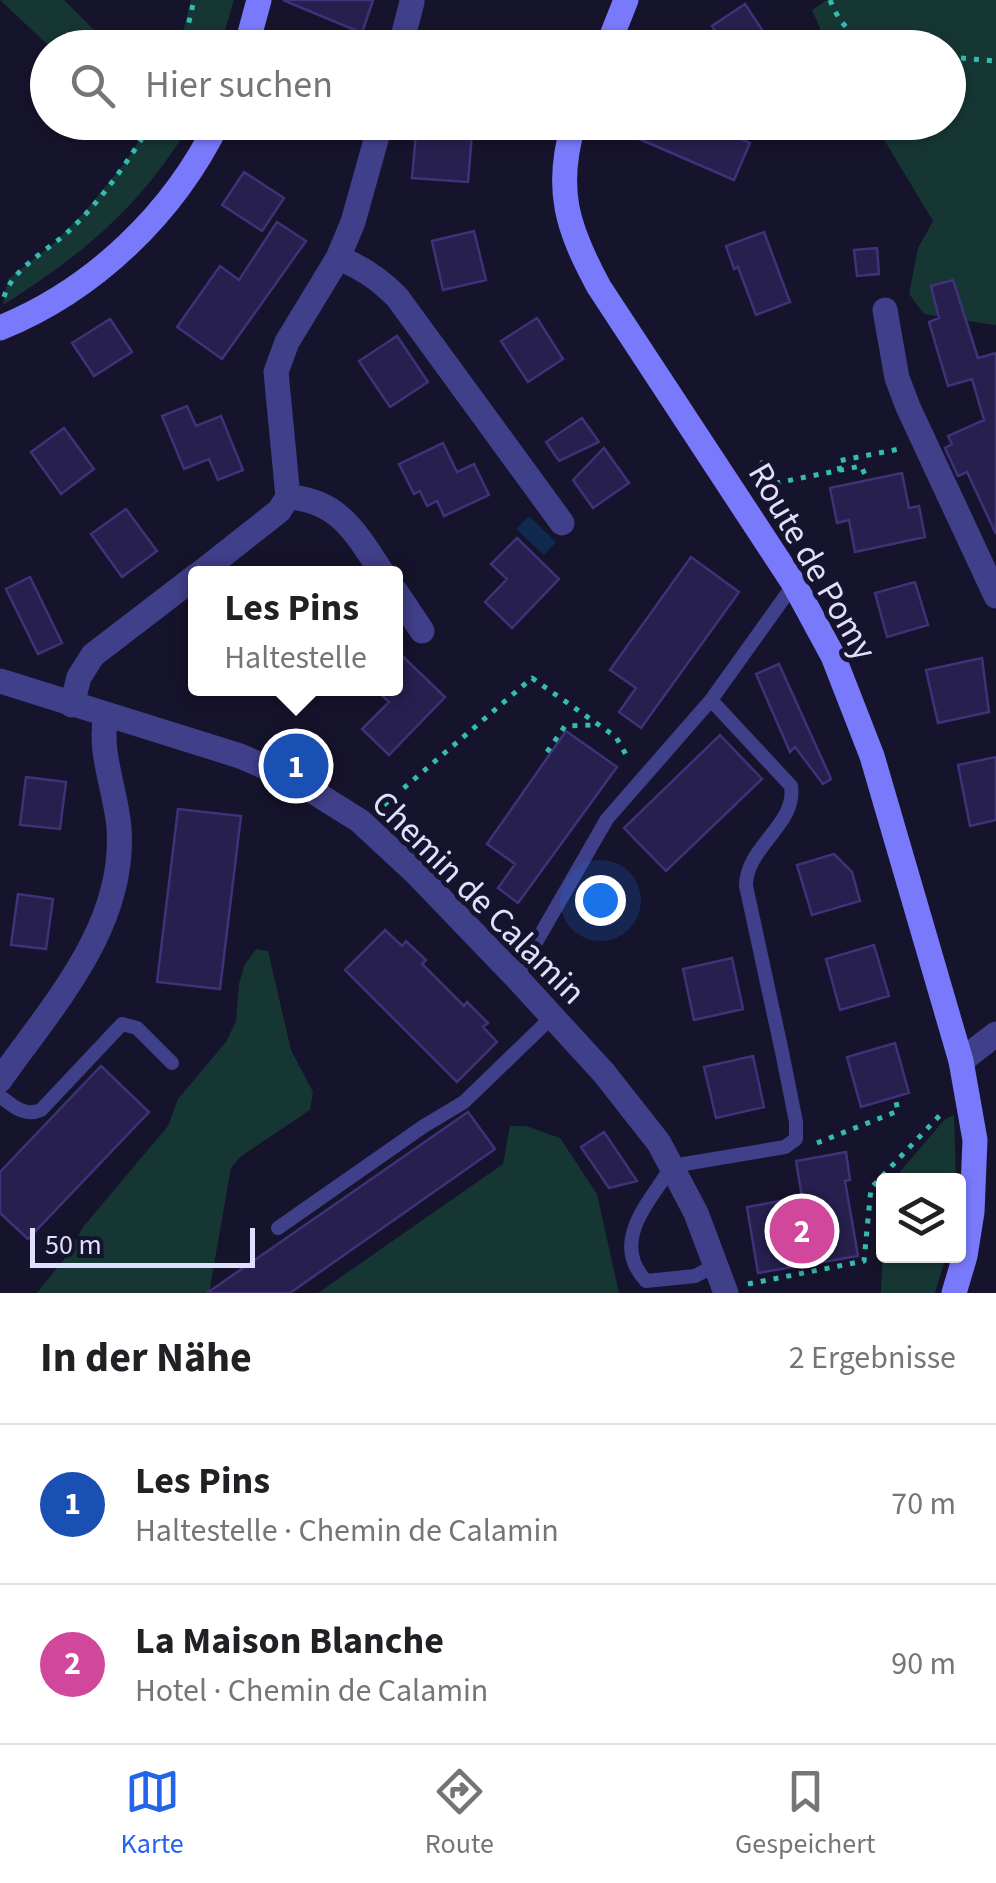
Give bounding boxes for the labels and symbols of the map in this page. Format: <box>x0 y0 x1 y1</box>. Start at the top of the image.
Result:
street label: Route de Pomy <box>735 454 889 669</box>
pin: 1 <box>264 728 328 804</box>
street label: Chemin de Calamin <box>360 779 597 1016</box>
your location <box>575 875 626 926</box>
pin: 2 <box>770 1194 834 1268</box>
scale bar <box>30 1223 255 1268</box>

